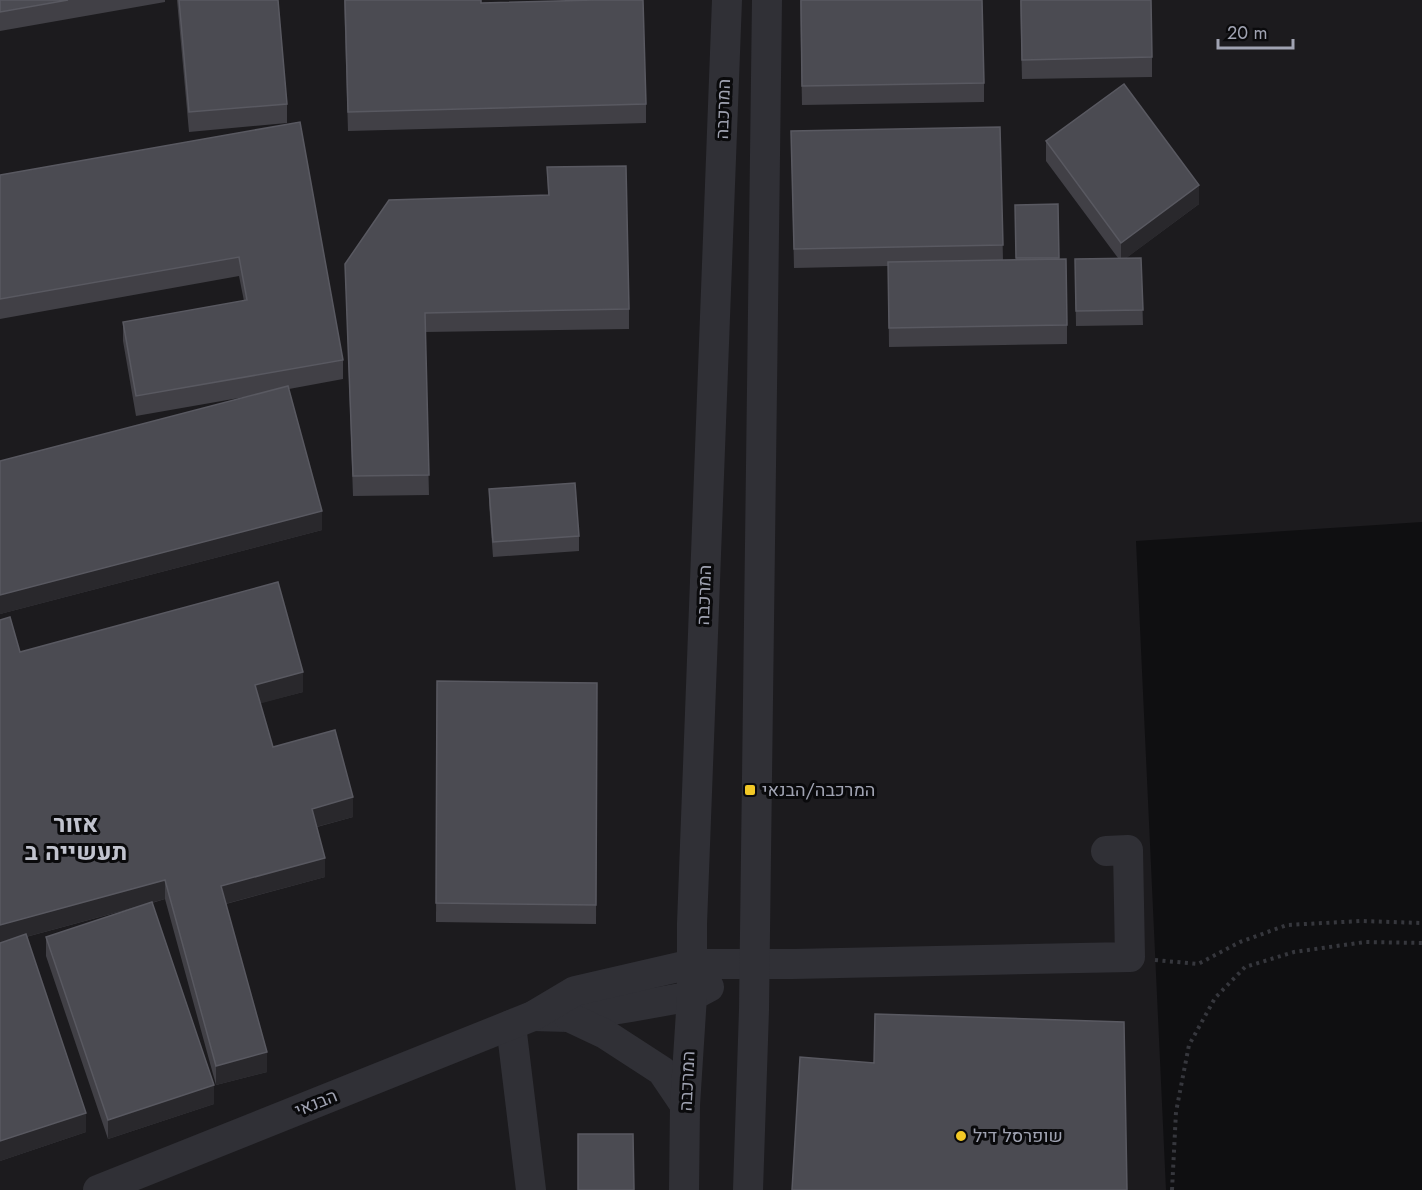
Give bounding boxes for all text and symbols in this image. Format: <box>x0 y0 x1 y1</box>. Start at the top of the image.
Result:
scale bar <box>1218 12 1293 50</box>
text: 20 m <box>1227 20 1267 46</box>
street label: המרכבה <box>709 78 737 140</box>
street label: המרכבה <box>690 564 718 626</box>
place label: המרכבה/הבנאי <box>762 777 875 803</box>
marker: המרכבה/הבנאי <box>743 783 757 797</box>
district label: אזור תעשייה ב <box>25 806 127 869</box>
street label: המרכבה <box>672 1050 702 1112</box>
street label: הבנאי <box>291 1083 341 1123</box>
place label: שופרסל דיל <box>973 1123 1063 1149</box>
marker: שופרסל דיל <box>954 1129 968 1143</box>

